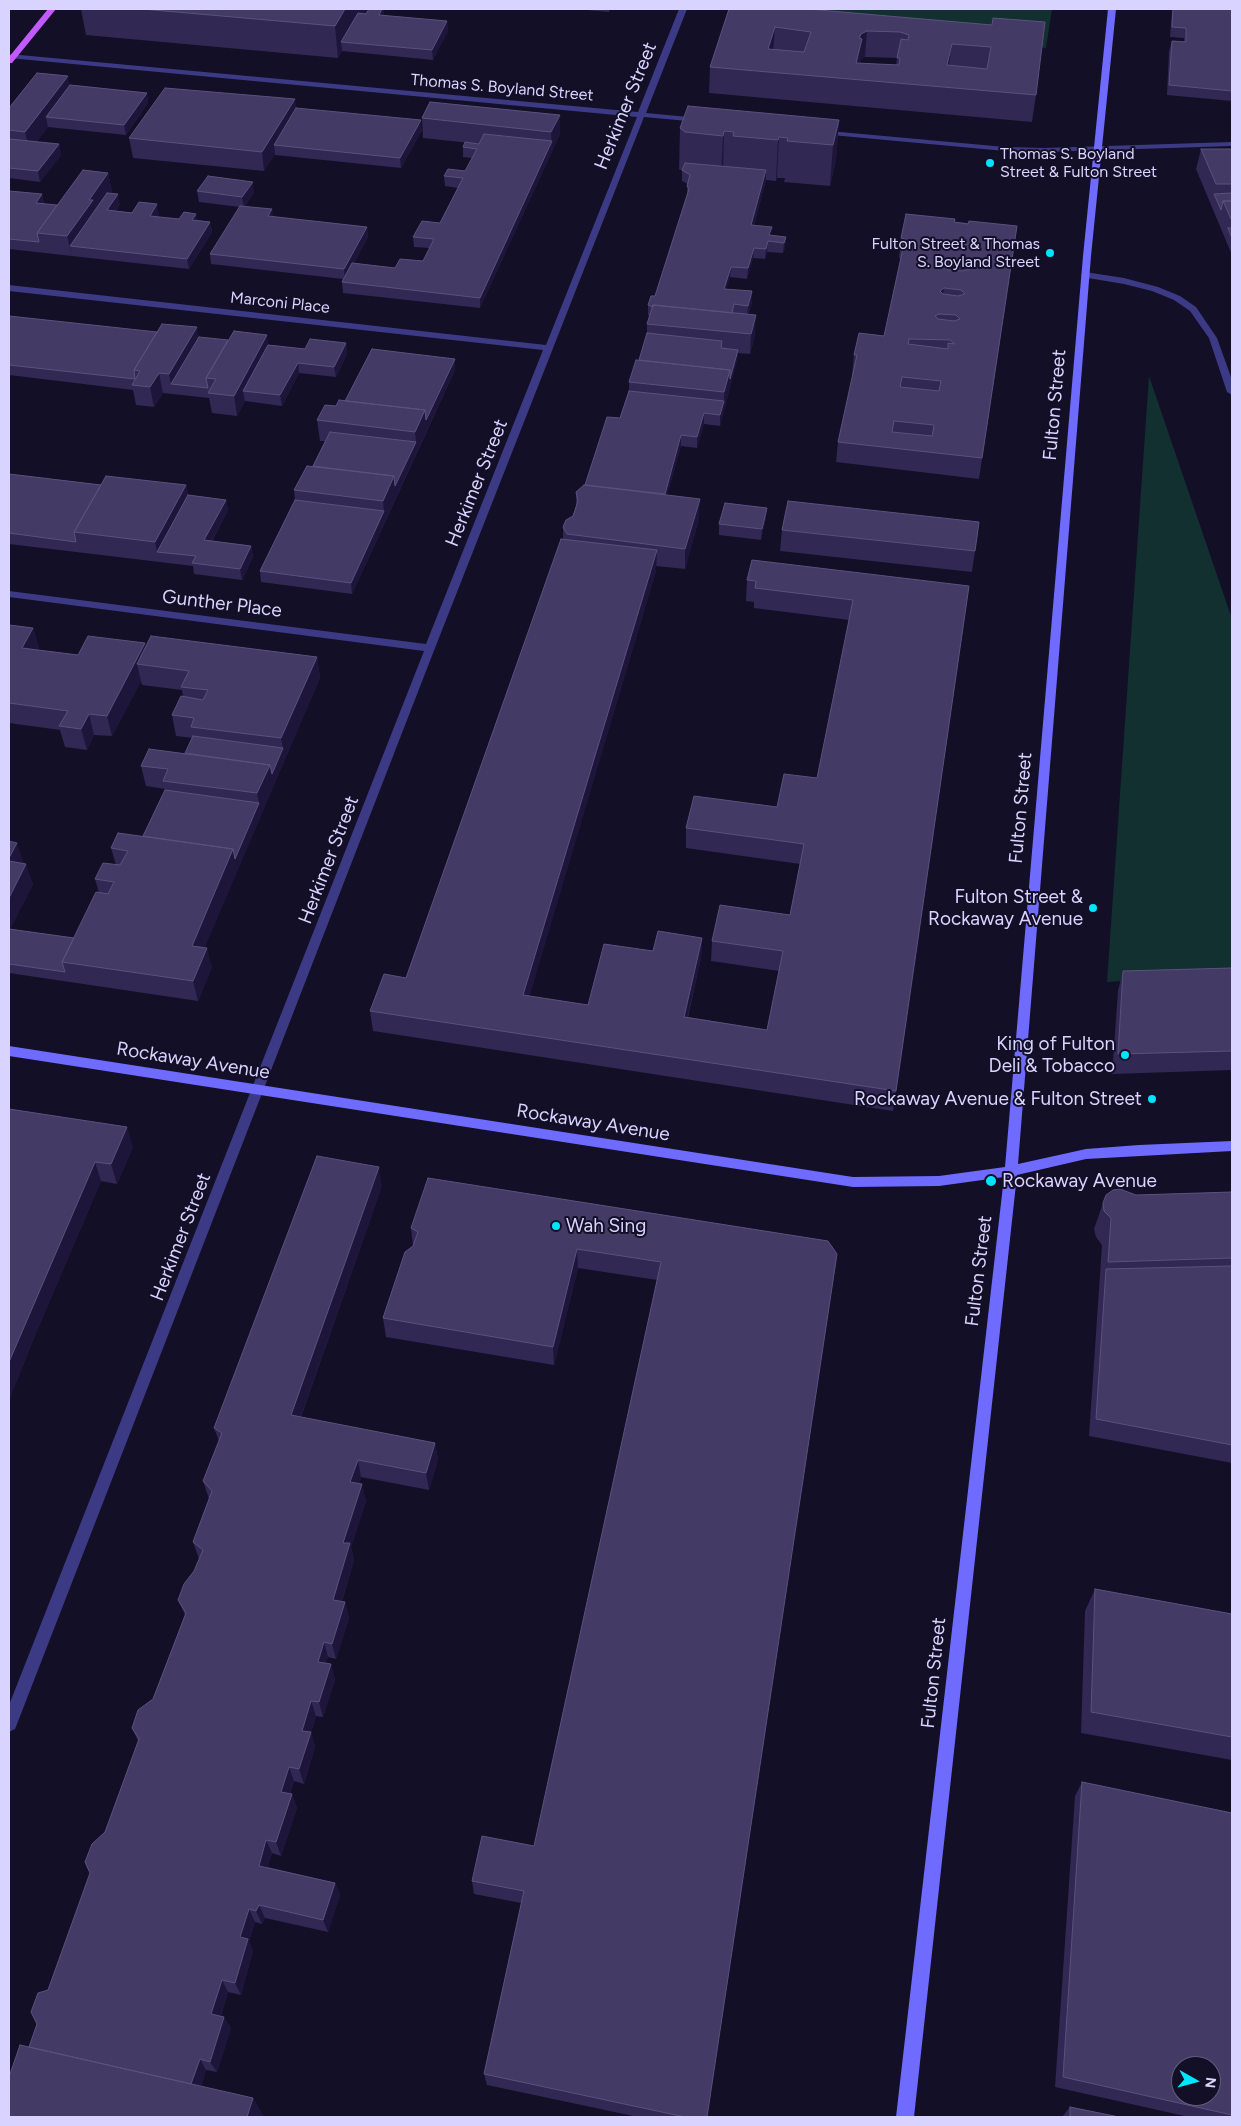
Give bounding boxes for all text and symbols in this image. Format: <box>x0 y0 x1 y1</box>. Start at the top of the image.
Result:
street label: Herkimer Street <box>590 39 662 173</box>
street label: Thomas S. Boyland Street <box>410 70 594 106</box>
place label: Thomas S. Boyland Street & Fulton Street <box>1000 144 1157 182</box>
marker: Thomas S. Boyland Street & Fulton Street <box>984 157 996 169</box>
place label: Fulton Street & Thomas S. Boyland Street <box>872 234 1040 272</box>
marker: Fulton Street & Thomas S. Boyland Street <box>1044 247 1056 259</box>
street label: Marconi Place <box>229 288 331 318</box>
street label: Fulton Street <box>1039 348 1071 462</box>
street label: Herkimer Street <box>441 416 513 550</box>
street label: Gunther Place <box>161 585 283 623</box>
street label: Fulton Street <box>1005 751 1037 865</box>
street label: Herkimer Street <box>294 793 364 927</box>
place label: Fulton Street & Rockaway Avenue <box>928 886 1083 930</box>
marker: Fulton Street & Rockaway Avenue <box>1087 902 1099 914</box>
place label: King of Fulton Deli & Tobacco <box>989 1033 1115 1077</box>
street label: Rockaway Avenue <box>115 1038 271 1084</box>
marker: King of Fulton Deli & Tobacco <box>1119 1049 1131 1061</box>
place label: Rockaway Avenue & Fulton Street <box>854 1088 1142 1110</box>
marker: Rockaway Avenue & Fulton Street <box>1146 1093 1158 1105</box>
street label: Rockaway Avenue <box>515 1100 671 1146</box>
street label: Herkimer Street <box>146 1170 216 1304</box>
place label: Rockaway Avenue <box>1002 1170 1157 1192</box>
marker: Rockaway Avenue <box>984 1174 998 1188</box>
street label: Fulton Street <box>961 1214 997 1328</box>
place label: Wah Sing <box>566 1215 646 1237</box>
marker: Wah Sing <box>550 1220 562 1232</box>
street label: Fulton Street <box>917 1616 951 1730</box>
north arrow <box>1171 2056 1221 2106</box>
text: N <box>1201 2076 1219 2089</box>

